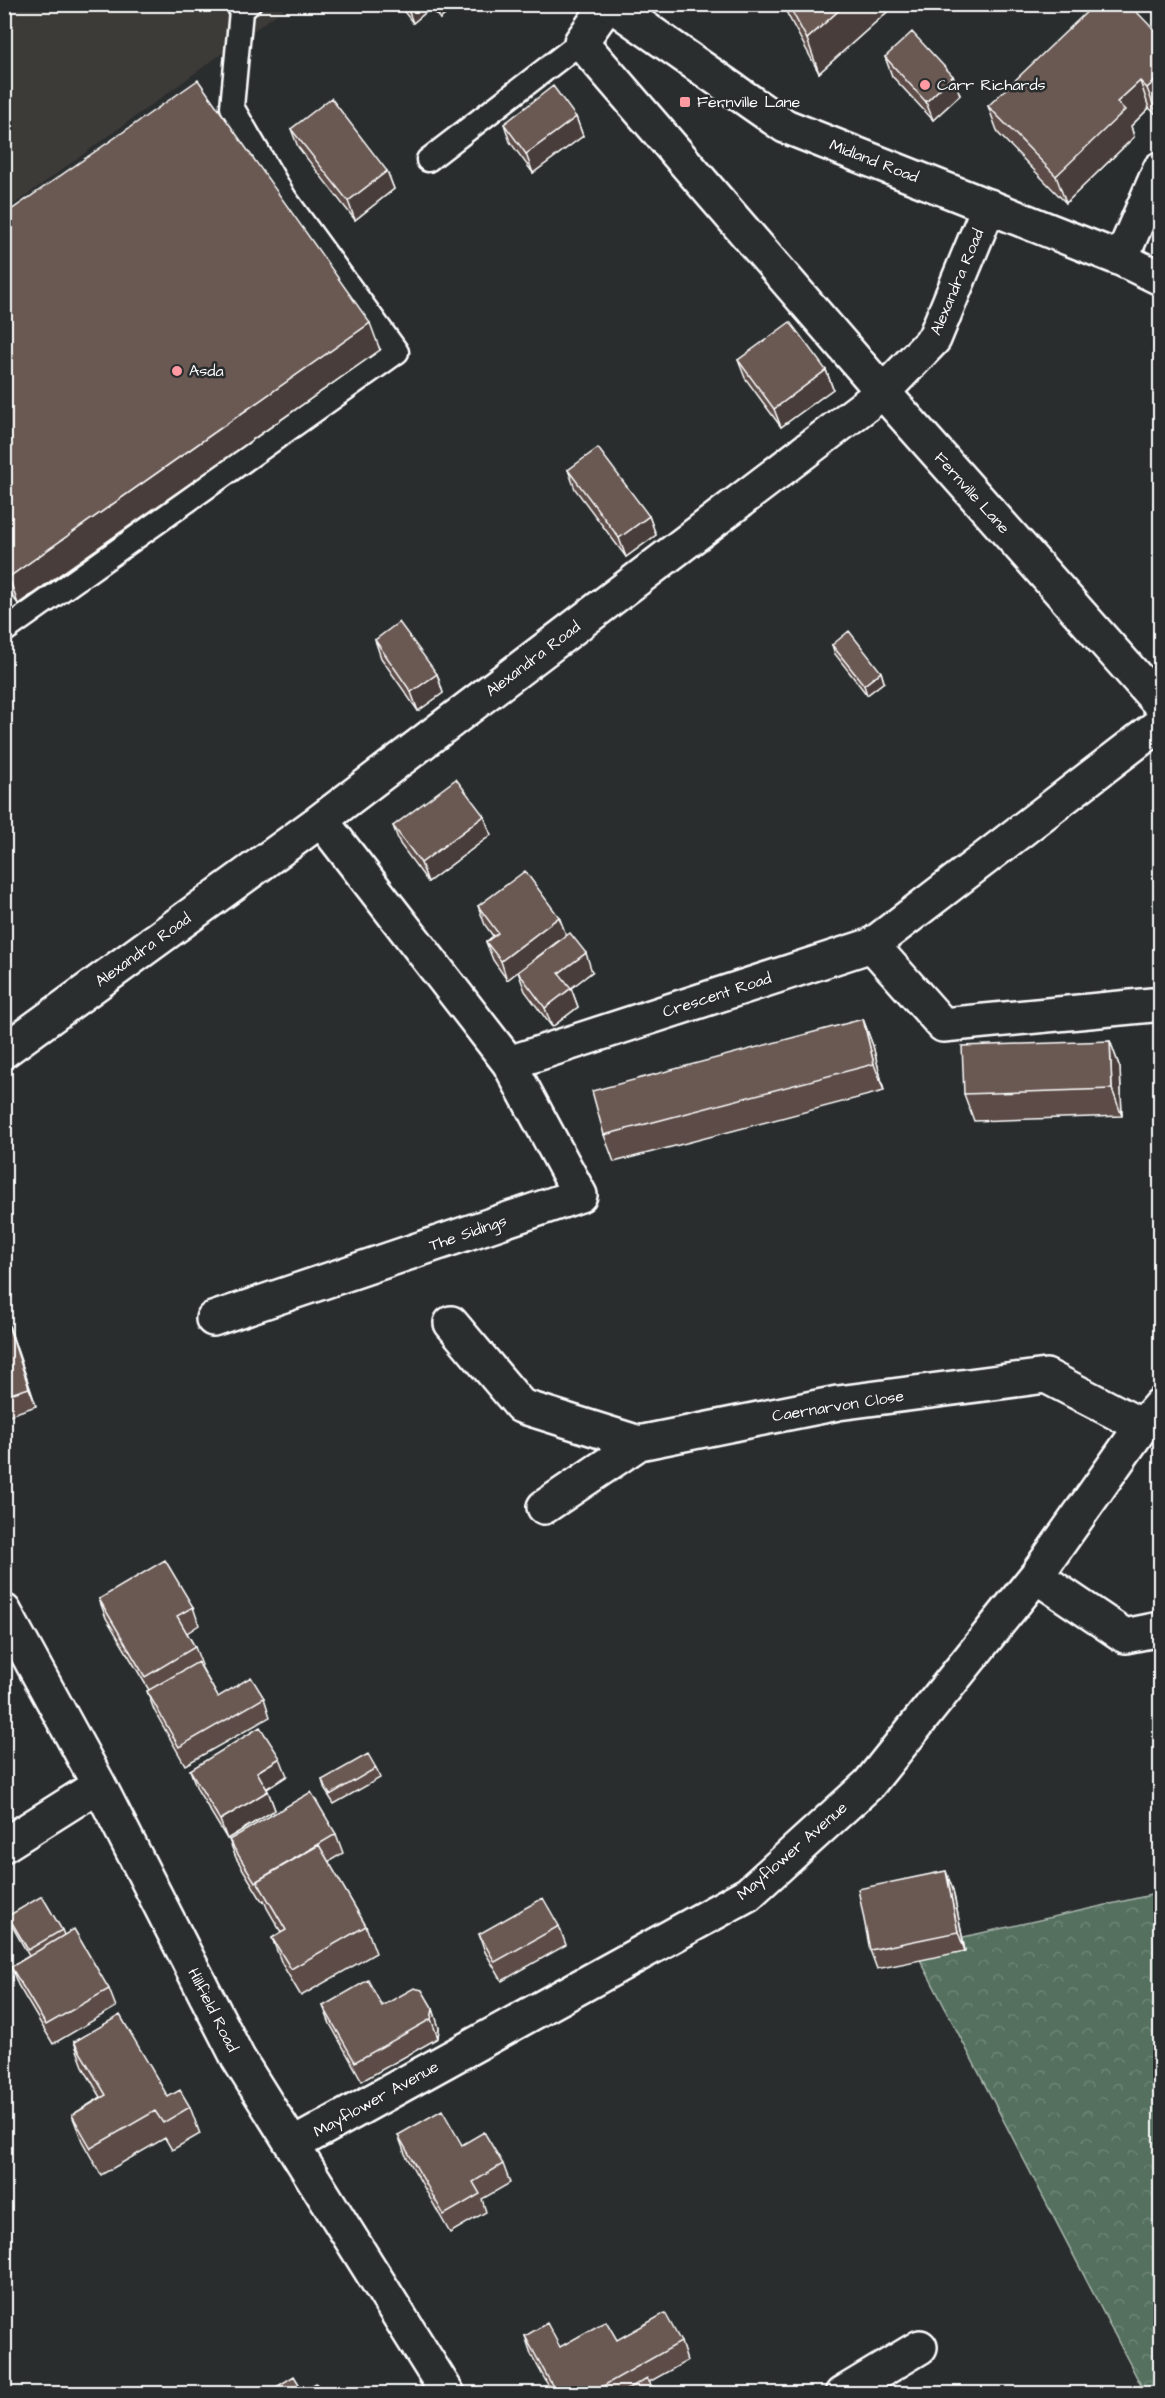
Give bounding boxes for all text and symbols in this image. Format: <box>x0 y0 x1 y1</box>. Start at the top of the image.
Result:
place label: Carr Richards <box>937 74 1046 96</box>
marker: Carr Richards <box>918 78 932 92</box>
place label: Fernville Lane <box>697 91 801 113</box>
marker: Fernville Lane <box>678 95 692 109</box>
street label: Midland Road <box>826 134 922 188</box>
street label: Alexandra Road <box>925 225 989 339</box>
place label: Asda <box>189 360 224 382</box>
marker: Asda <box>170 364 184 378</box>
street label: Fernville Lane <box>929 447 1015 539</box>
street label: Alexandra Road <box>481 616 585 702</box>
street label: Alexandra Road <box>91 908 195 992</box>
street label: Crescent Road <box>660 967 774 1023</box>
street label: The Sidings <box>426 1209 510 1257</box>
street label: Caernarvon Close <box>771 1385 906 1427</box>
street label: Mayflower Avenue <box>732 1797 853 1906</box>
street label: Hillfield Road <box>182 1964 244 2056</box>
street label: Mayflower Avenue <box>309 2055 443 2143</box>

